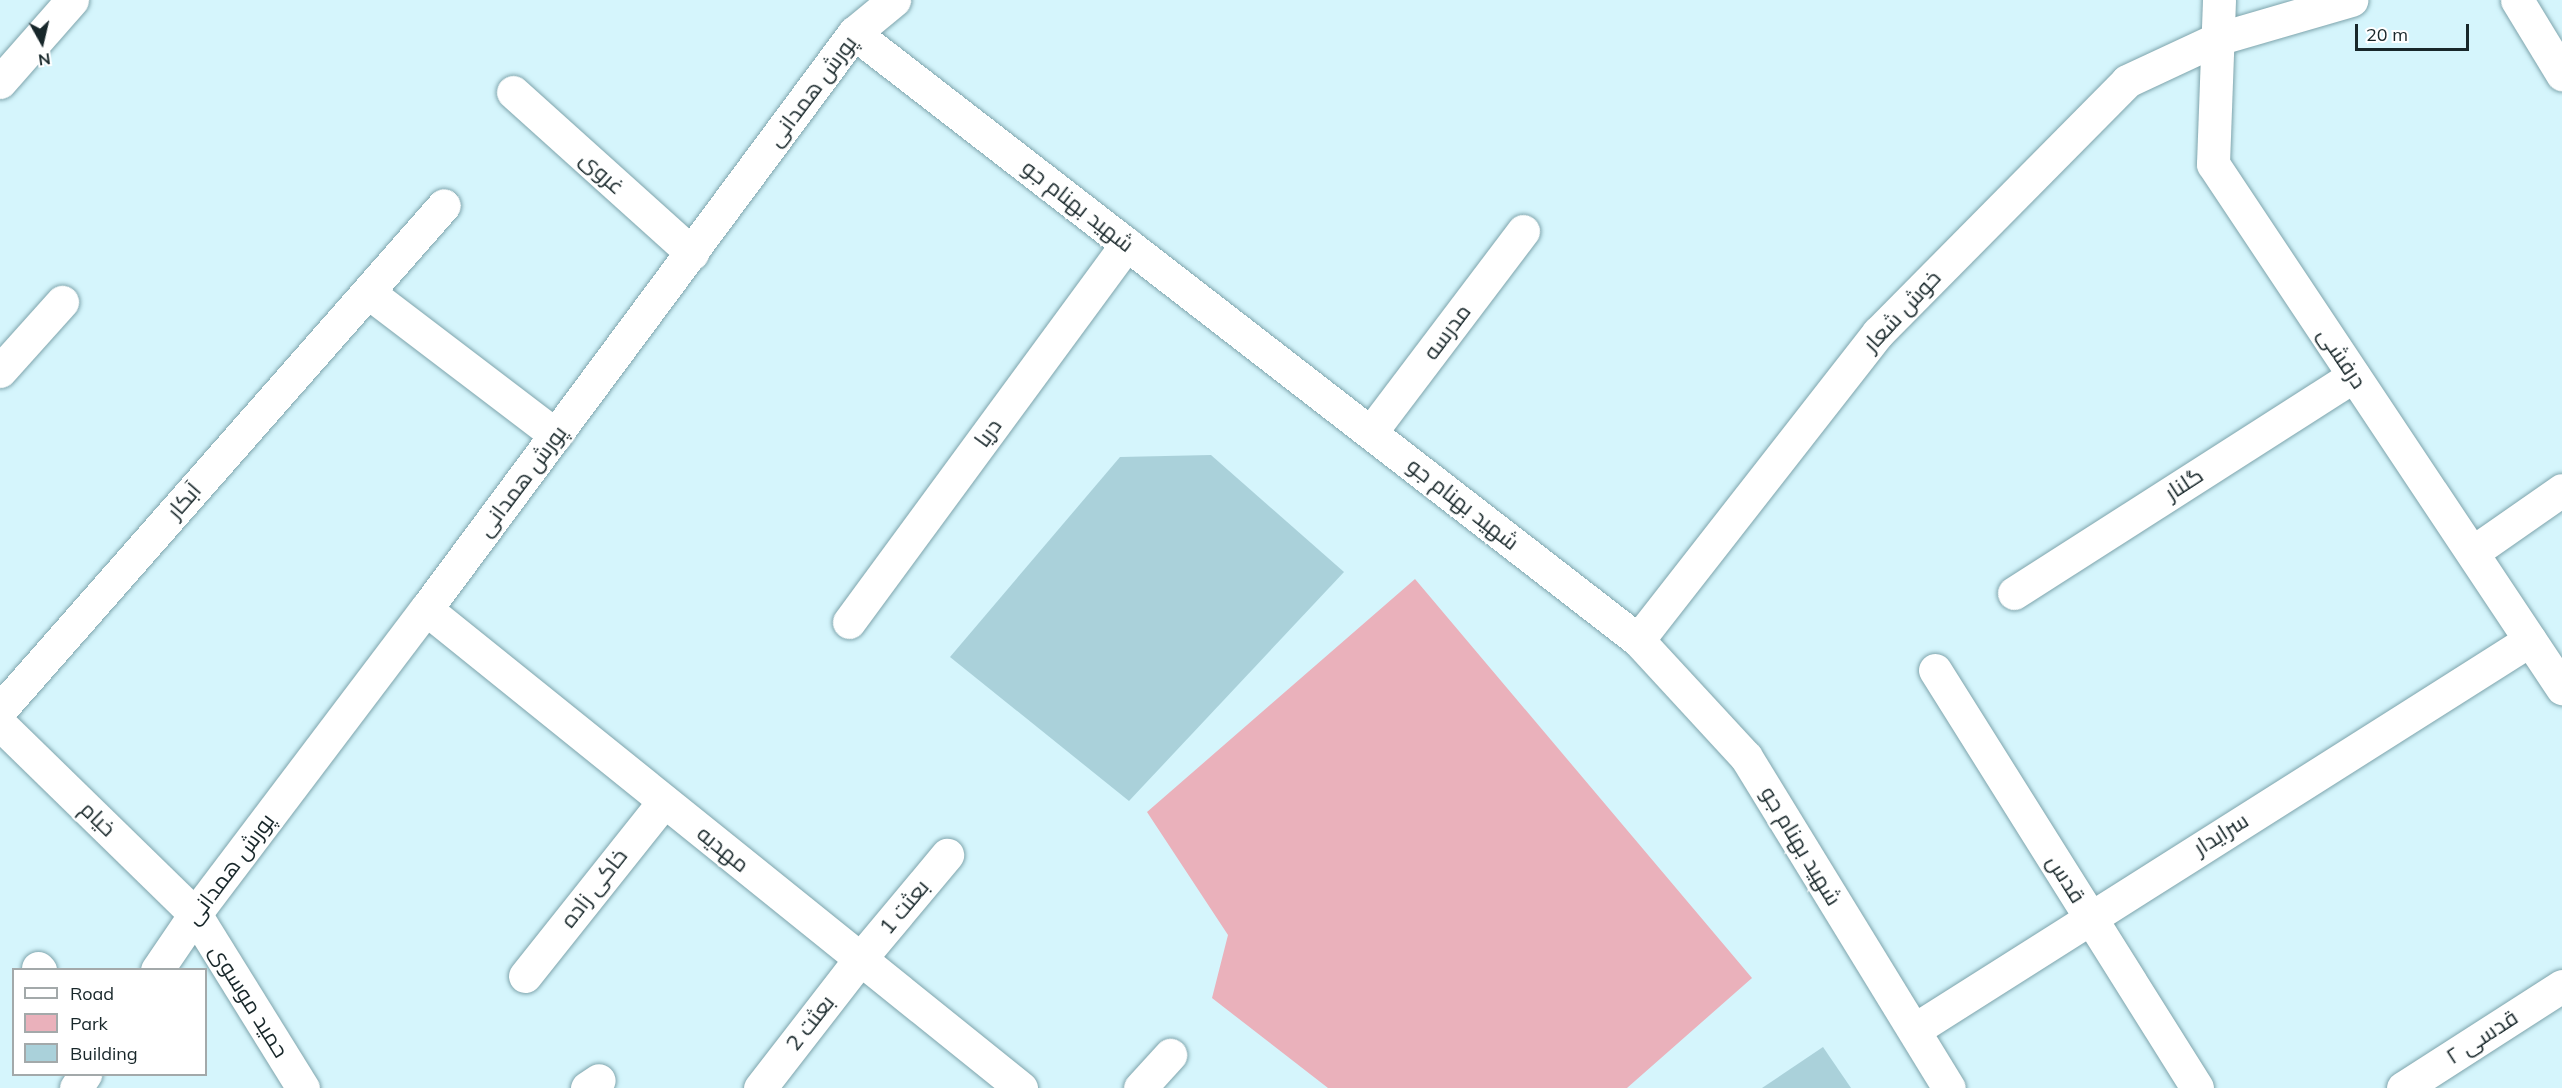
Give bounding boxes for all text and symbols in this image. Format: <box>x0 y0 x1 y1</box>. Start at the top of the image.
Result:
north arrow <box>12 12 72 72</box>
scale bar <box>2358 12 2472 50</box>
text: 20 m <box>2366 23 2408 46</box>
street label: پورش همدانی <box>762 30 862 152</box>
text: N <box>37 49 52 71</box>
street label: غروی <box>574 146 630 200</box>
street label: شهید بهنام جو <box>1017 154 1139 258</box>
street label: خوش شعار <box>1858 265 1946 357</box>
street label: مدرسه <box>1418 299 1476 365</box>
street label: درفشی <box>2312 322 2372 394</box>
street label: دریا <box>969 414 1007 452</box>
street label: پورش همدانی <box>472 420 572 542</box>
street label: شهید بهنام جو <box>1402 452 1524 556</box>
street label: گلنار <box>2160 462 2208 506</box>
street label: آبکار <box>161 478 207 524</box>
street label: شهید بهنام جو <box>1755 782 1847 910</box>
street label: خیام <box>75 796 121 842</box>
street label: سرایدار <box>2189 807 2253 861</box>
street label: پورش همدانی <box>180 808 280 930</box>
street label: مهدیه <box>692 820 754 878</box>
street label: خاکی زاده <box>555 843 633 933</box>
street label: قدس <box>2041 850 2091 908</box>
street label: بعثت 1 <box>874 874 934 940</box>
street label: حمید موسوی <box>204 940 294 1062</box>
legend <box>12 968 207 1076</box>
text: Road <box>70 982 114 1005</box>
street label: بعثت 2 <box>780 990 840 1056</box>
street label: قدسی ۲ <box>2441 1004 2523 1070</box>
text: Park <box>70 1012 108 1035</box>
text: Building <box>70 1042 138 1065</box>

